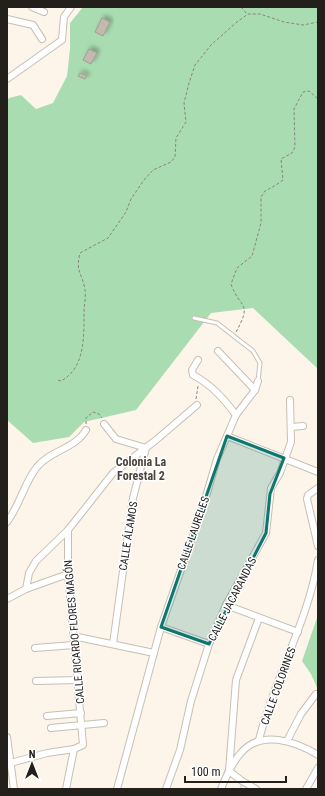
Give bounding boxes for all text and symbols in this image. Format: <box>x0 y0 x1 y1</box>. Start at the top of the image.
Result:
district label: Colonia La Forestal 2 <box>116 455 167 483</box>
street label: CALLE LAURELES <box>175 495 212 571</box>
street label: CALLE ÁLAMOS <box>117 500 140 572</box>
street label: CALLE JACARANDAS <box>206 555 259 643</box>
street label: CALLE RICARDO FLORES MAGÓN <box>62 559 87 704</box>
street label: CALLE COLORINES <box>258 645 299 727</box>
north arrow <box>12 744 52 784</box>
text: N <box>29 748 36 761</box>
scale bar <box>185 758 286 784</box>
text: 100 m <box>191 765 221 779</box>

